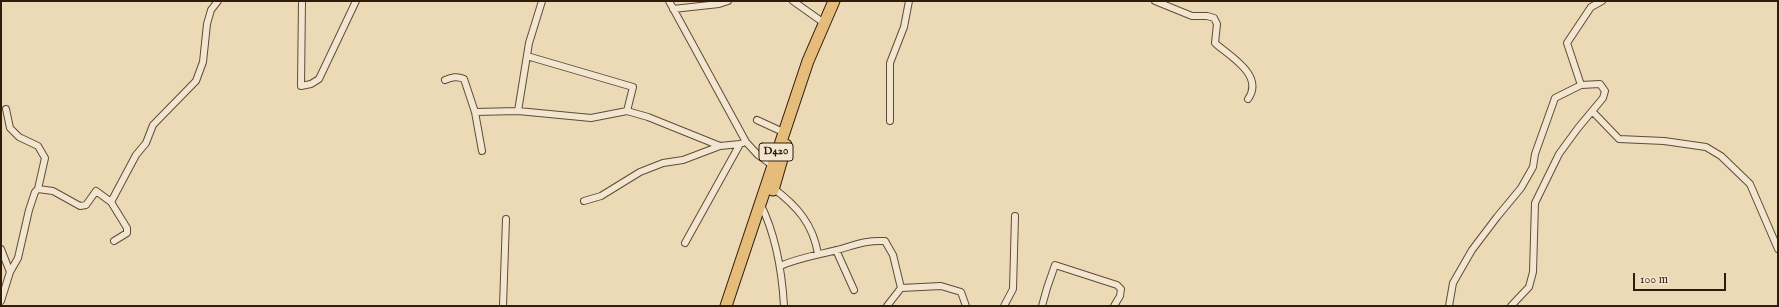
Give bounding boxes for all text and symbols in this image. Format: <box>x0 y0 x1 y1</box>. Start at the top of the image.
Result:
road number: D420 <box>759 143 793 161</box>
scale bar <box>1635 265 1728 291</box>
text: 100 m <box>1640 272 1668 287</box>

